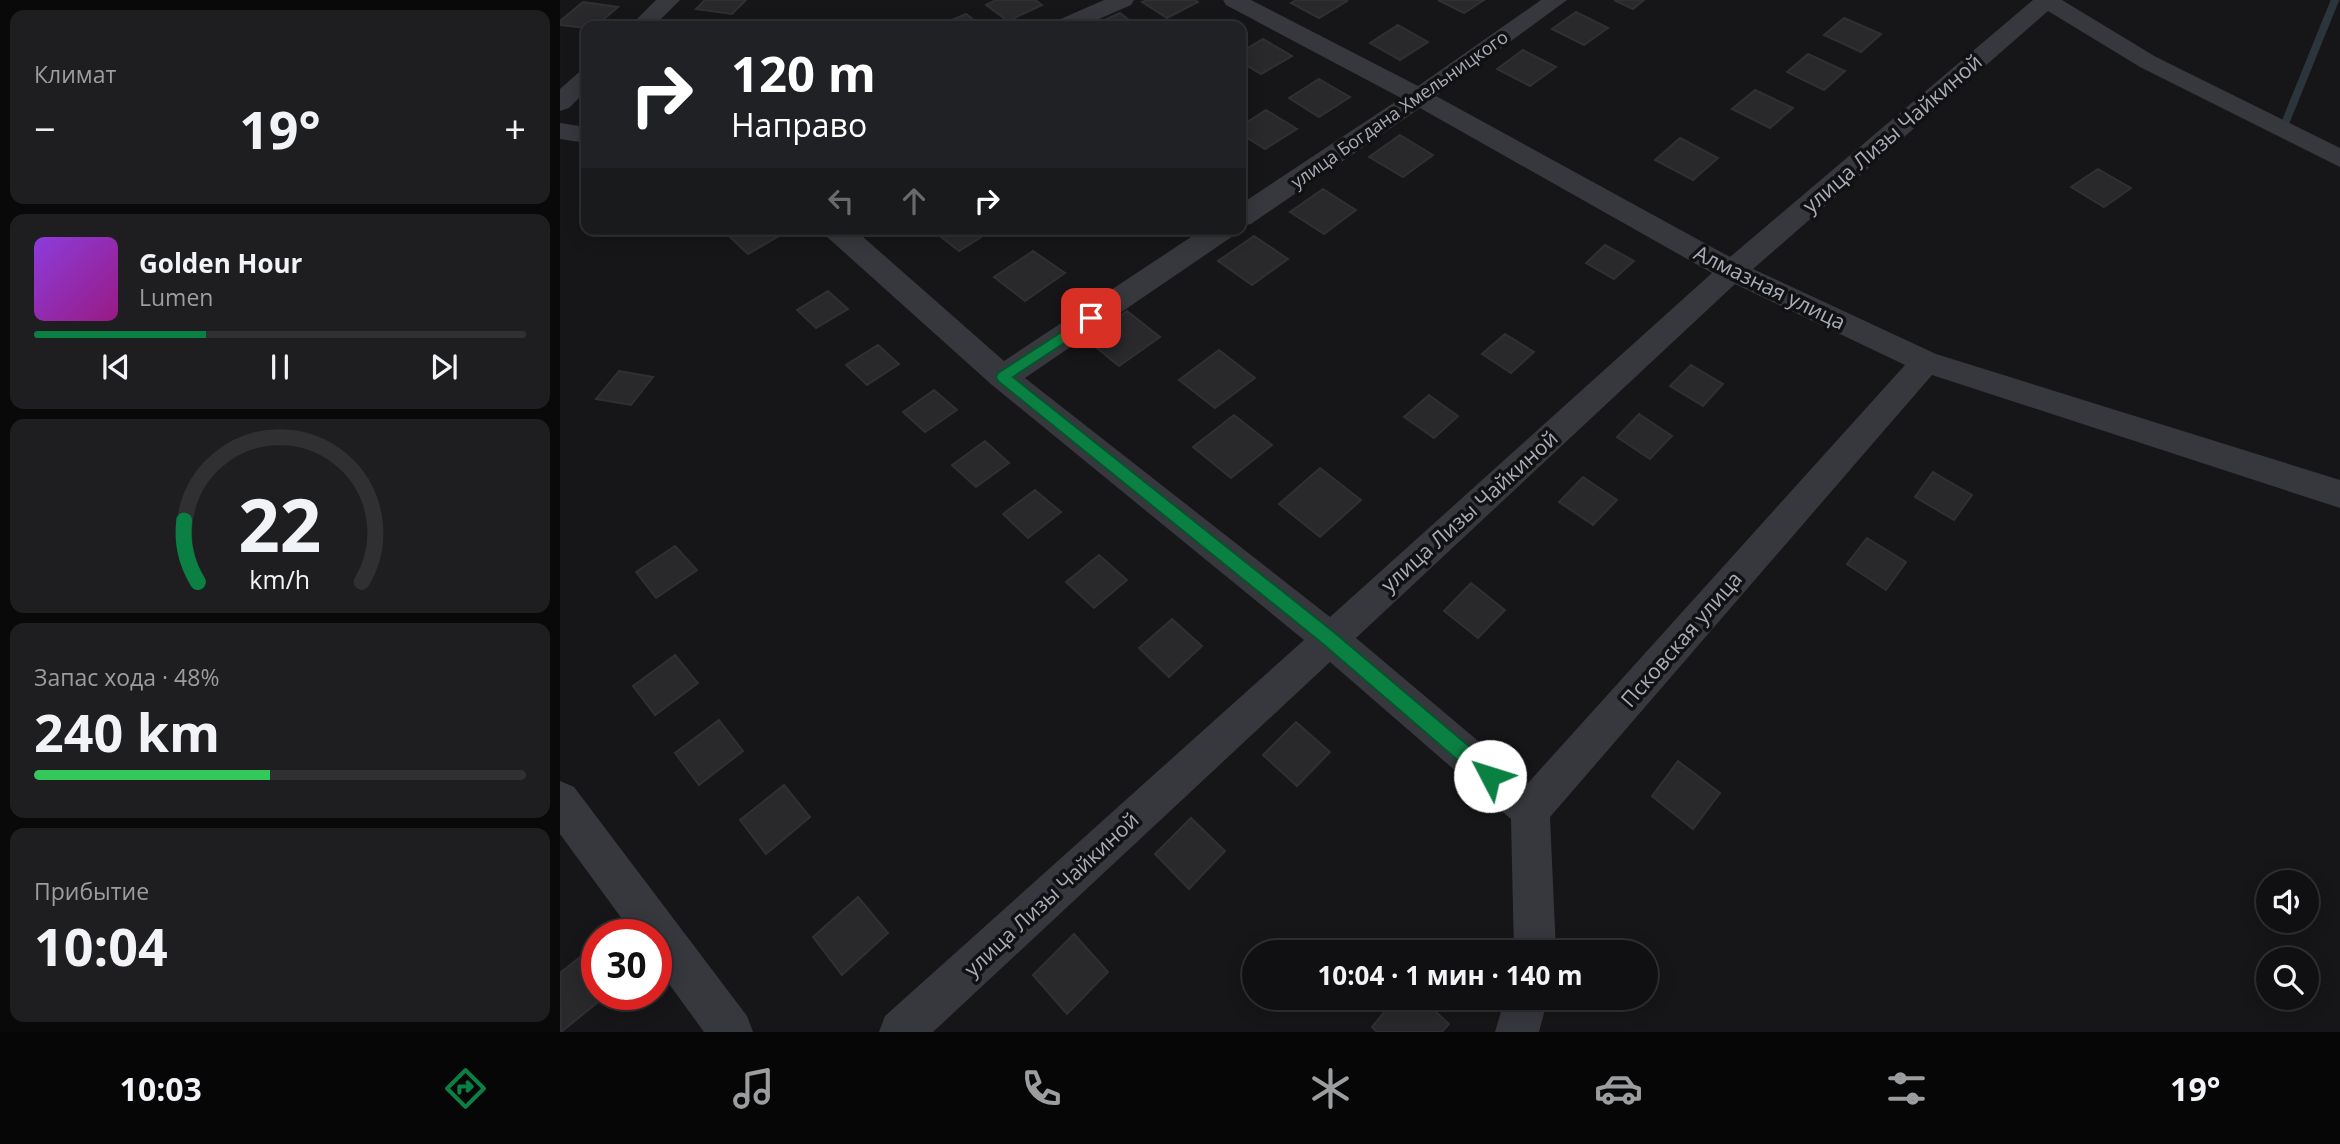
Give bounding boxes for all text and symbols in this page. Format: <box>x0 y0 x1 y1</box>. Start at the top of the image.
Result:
street label: улица Богдана Хмельницкого <box>1286 25 1512 193</box>
text: 120 m <box>731 40 876 106</box>
street label: улица Лизы Чайкиной <box>1796 47 1988 219</box>
icon: right <box>616 49 707 140</box>
text: Климат <box>34 58 116 90</box>
text: 19° <box>239 93 321 164</box>
text: − <box>34 102 56 154</box>
text: + <box>504 102 526 154</box>
text: Направо <box>731 103 867 146</box>
icon: left <box>822 182 860 220</box>
icon: ahead <box>895 182 933 220</box>
icon: right <box>968 182 1006 220</box>
street label: Алмазная улица <box>1690 238 1850 336</box>
text: Golden Hour <box>139 245 302 281</box>
text: Lumen <box>139 281 213 313</box>
pin <box>1061 288 1121 348</box>
icon: arrive <box>1072 299 1110 337</box>
icon: previous <box>97 348 135 386</box>
icon: pause <box>261 348 299 386</box>
icon: next <box>425 348 463 386</box>
street label: улица Лизы Чайкиной <box>1375 424 1563 598</box>
text: 22 <box>238 474 322 573</box>
text: km/h <box>250 562 310 596</box>
street label: Псковская улица <box>1614 565 1748 713</box>
text: Запас хода · 48% <box>34 661 219 693</box>
text: 240 km <box>34 696 220 767</box>
position arrow <box>1453 739 1527 813</box>
street label: улица Лизы Чайкиной <box>958 806 1144 982</box>
map controls <box>2256 870 2319 1010</box>
button: sound <box>2256 870 2319 933</box>
text: Прибытие <box>34 875 149 907</box>
text: 10:04 <box>34 910 168 981</box>
speed limit sign: 30 <box>581 919 672 1010</box>
button: search <box>2256 947 2319 1010</box>
text: 10:04 · 1 мин · 140 m <box>1317 957 1583 993</box>
icon: directions <box>441 1064 490 1113</box>
icon: music <box>729 1064 778 1113</box>
icon: phone <box>1017 1064 1066 1113</box>
icon: climate <box>1306 1064 1355 1113</box>
icon: car <box>1594 1064 1643 1113</box>
icon: filters <box>1882 1064 1931 1113</box>
text: 10:03 <box>120 1067 202 1110</box>
text: 19° <box>2170 1067 2220 1110</box>

